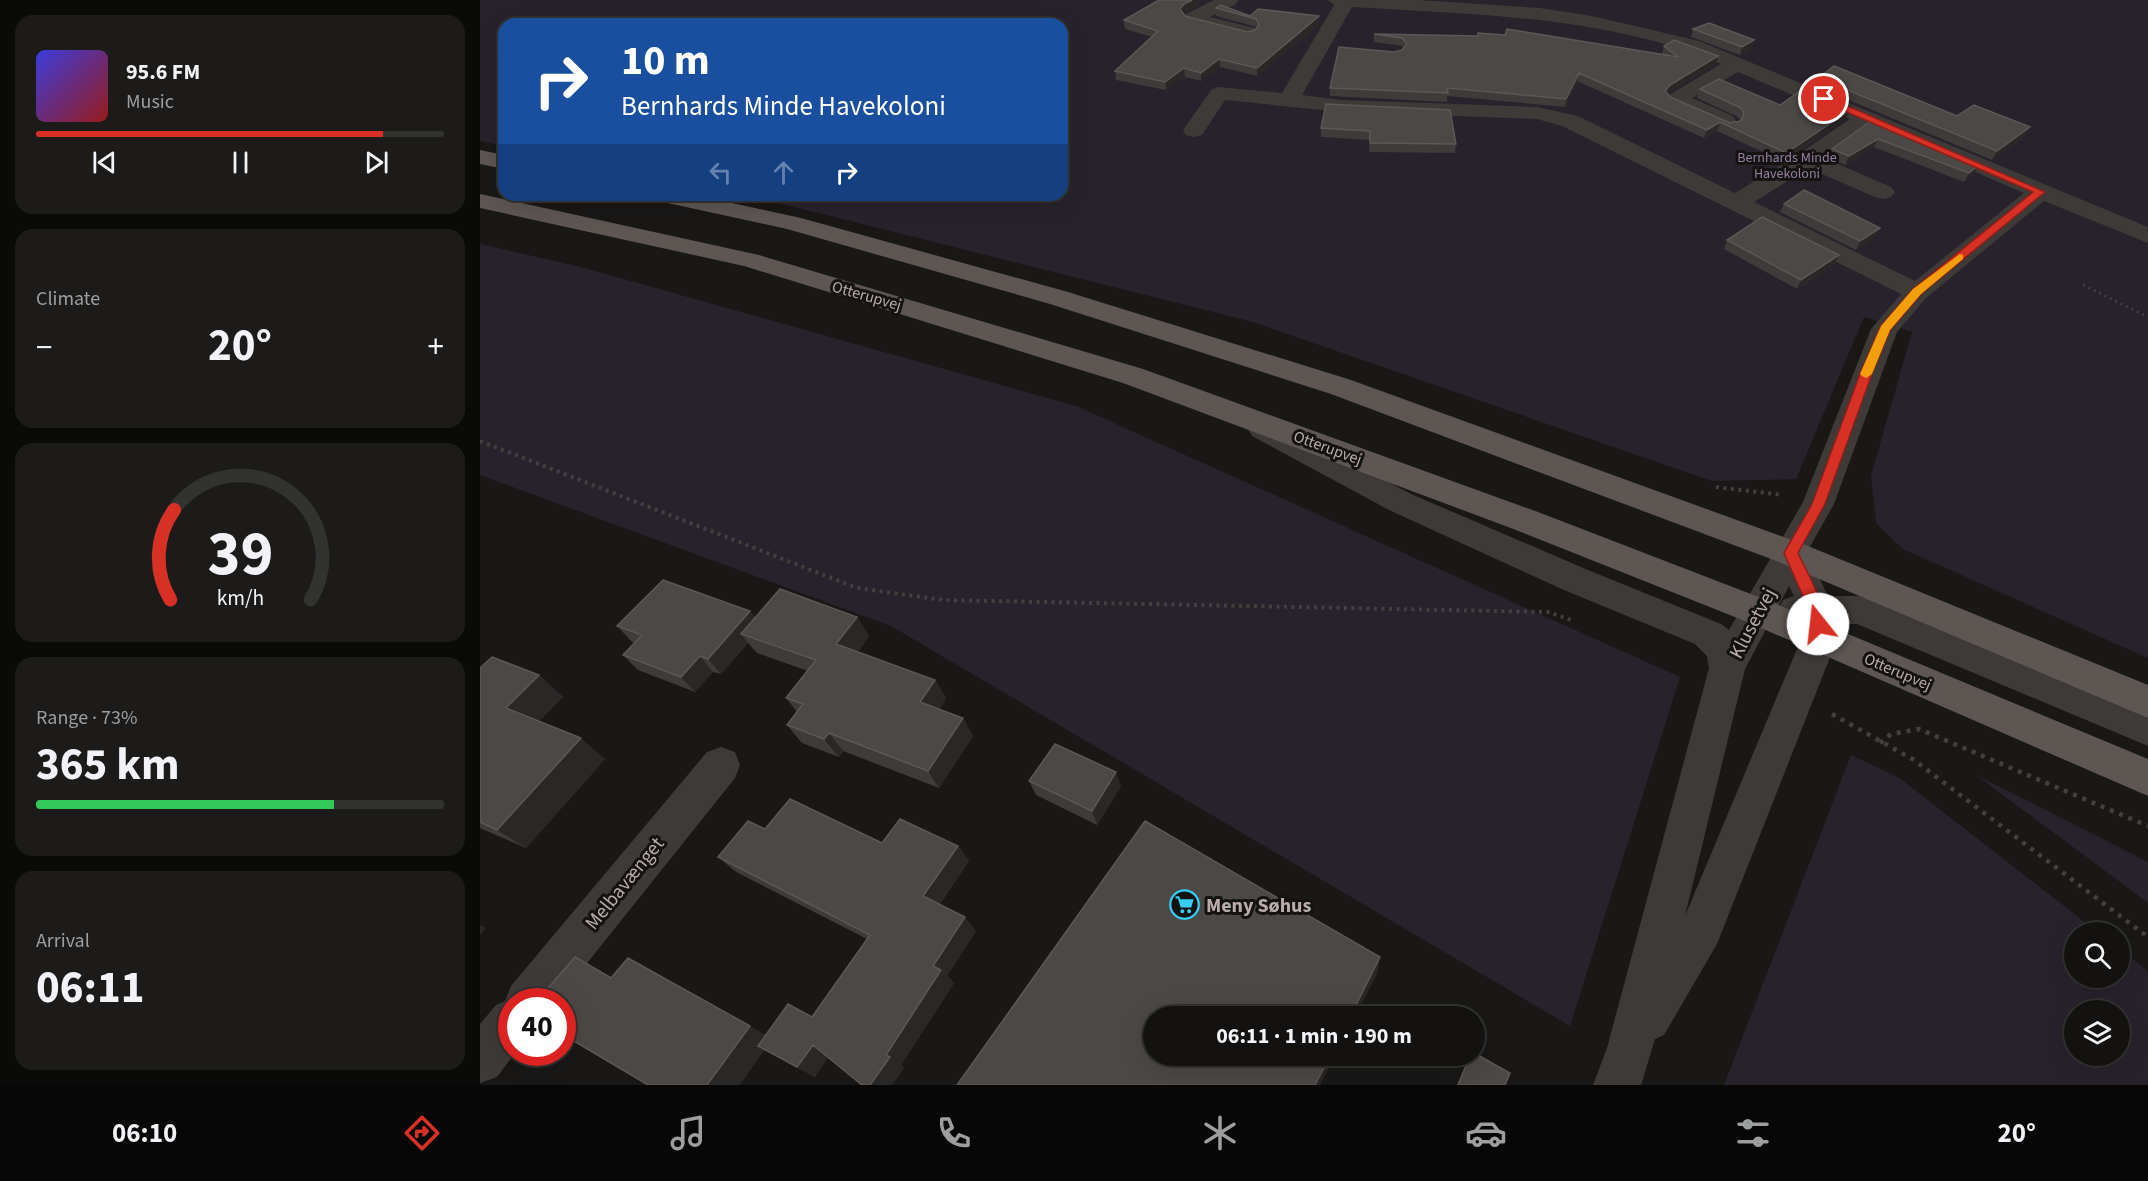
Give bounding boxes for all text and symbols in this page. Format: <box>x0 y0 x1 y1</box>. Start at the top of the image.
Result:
text: 10 m <box>621 31 710 91</box>
icon: right <box>522 42 600 120</box>
text: 95.6 FM <box>126 56 200 88</box>
pin <box>1798 73 1849 124</box>
icon: arrive <box>1807 82 1840 115</box>
text: Bernhards Minde Havekoloni <box>621 87 946 126</box>
text: Music <box>126 88 174 116</box>
icon: previous <box>88 146 121 179</box>
icon: pause <box>224 146 257 179</box>
icon: next <box>360 146 393 179</box>
park label: Bernhards Minde Havekoloni <box>1737 148 1837 184</box>
icon: left <box>704 156 737 189</box>
icon: ahead <box>767 156 800 189</box>
icon: right <box>830 156 863 189</box>
street label: Otterupvej <box>829 276 904 316</box>
text: Climate <box>36 285 100 313</box>
text: 20° <box>208 314 272 378</box>
text: − <box>36 324 52 371</box>
text: + <box>428 324 444 371</box>
street label: Otterupvej <box>1290 425 1365 470</box>
text: 39 <box>207 510 273 599</box>
text: km/h <box>216 583 264 614</box>
street label: Klusetvej <box>1723 583 1783 664</box>
position arrow <box>1786 592 1850 656</box>
street label: Otterupvej <box>1861 648 1935 696</box>
text: Range · 73% <box>36 704 137 732</box>
text: 365 km <box>36 733 180 797</box>
street label: Melbavænget <box>579 831 671 936</box>
supermarket icon: Meny Søhus <box>1169 889 1201 921</box>
place label: Meny Søhus <box>1206 892 1311 920</box>
map controls <box>2064 922 2130 1066</box>
button: search <box>2064 922 2130 988</box>
text: Arrival <box>36 927 90 955</box>
text: 06:11 <box>36 956 145 1020</box>
speed limit sign: 40 <box>498 988 576 1066</box>
button: layers <box>2064 1000 2130 1066</box>
text: 06:11 · 1 min · 190 m <box>1216 1020 1412 1052</box>
icon: directions <box>401 1112 443 1154</box>
icon: music <box>667 1112 709 1154</box>
icon: phone <box>933 1112 975 1154</box>
icon: climate <box>1199 1112 1241 1154</box>
icon: car <box>1465 1112 1507 1154</box>
icon: filters <box>1732 1112 1774 1154</box>
text: 06:10 <box>112 1114 177 1153</box>
text: 20° <box>1998 1114 2036 1153</box>

